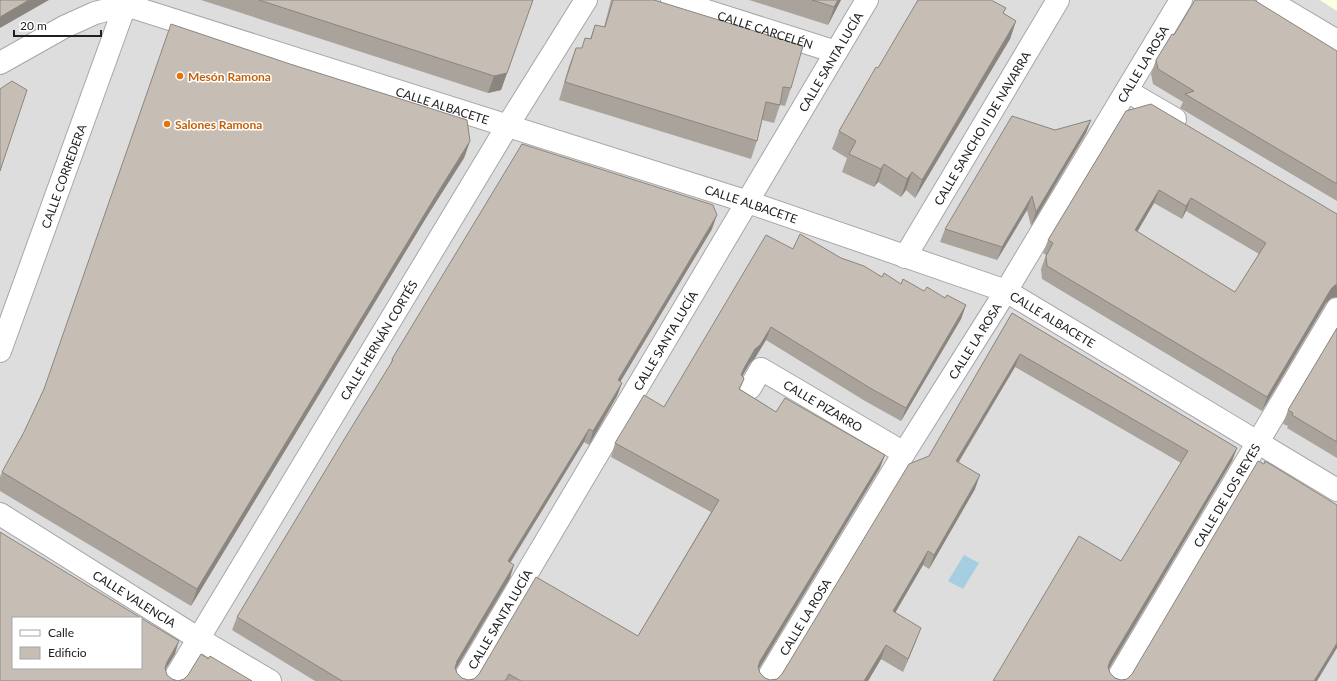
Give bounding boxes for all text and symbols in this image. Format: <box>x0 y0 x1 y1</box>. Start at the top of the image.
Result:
street label: CALLE CARCELÉN <box>716 7 815 52</box>
street label: CALLE SANTA LUCÍA <box>795 8 866 114</box>
scale bar <box>14 12 101 38</box>
text: 20 m <box>20 18 47 33</box>
street label: CALLE LA ROSA <box>1114 22 1172 105</box>
street label: CALLE SANCHO II DE NAVARRA <box>930 48 1034 208</box>
place label: Mesón Ramona <box>188 69 271 84</box>
marker: Mesón Ramona <box>175 71 185 81</box>
street label: CALLE ALBACETE <box>394 83 491 127</box>
place label: Salones Ramona <box>175 117 262 132</box>
marker: Salones Ramona <box>162 119 172 129</box>
street label: CALLE CORREDERA <box>38 121 89 230</box>
street label: CALLE ALBACETE <box>703 181 800 226</box>
street label: CALLE HERNÁN CORTÉS <box>337 278 420 403</box>
street label: CALLE SANTA LUCÍA <box>630 287 701 393</box>
street label: CALLE ALBACETE <box>1007 288 1098 351</box>
street label: CALLE LA ROSA <box>945 299 1005 382</box>
street label: CALLE PIZARRO <box>781 376 866 435</box>
street label: CALLE DE LOS REYES <box>1190 441 1263 550</box>
street label: CALLE SANTA LUCÍA <box>464 566 536 672</box>
street label: CALLE VALENCIA <box>90 567 180 631</box>
street label: CALLE LA ROSA <box>776 575 834 658</box>
legend <box>12 617 142 669</box>
text: Calle <box>48 625 74 640</box>
text: Edificio <box>48 645 87 660</box>

